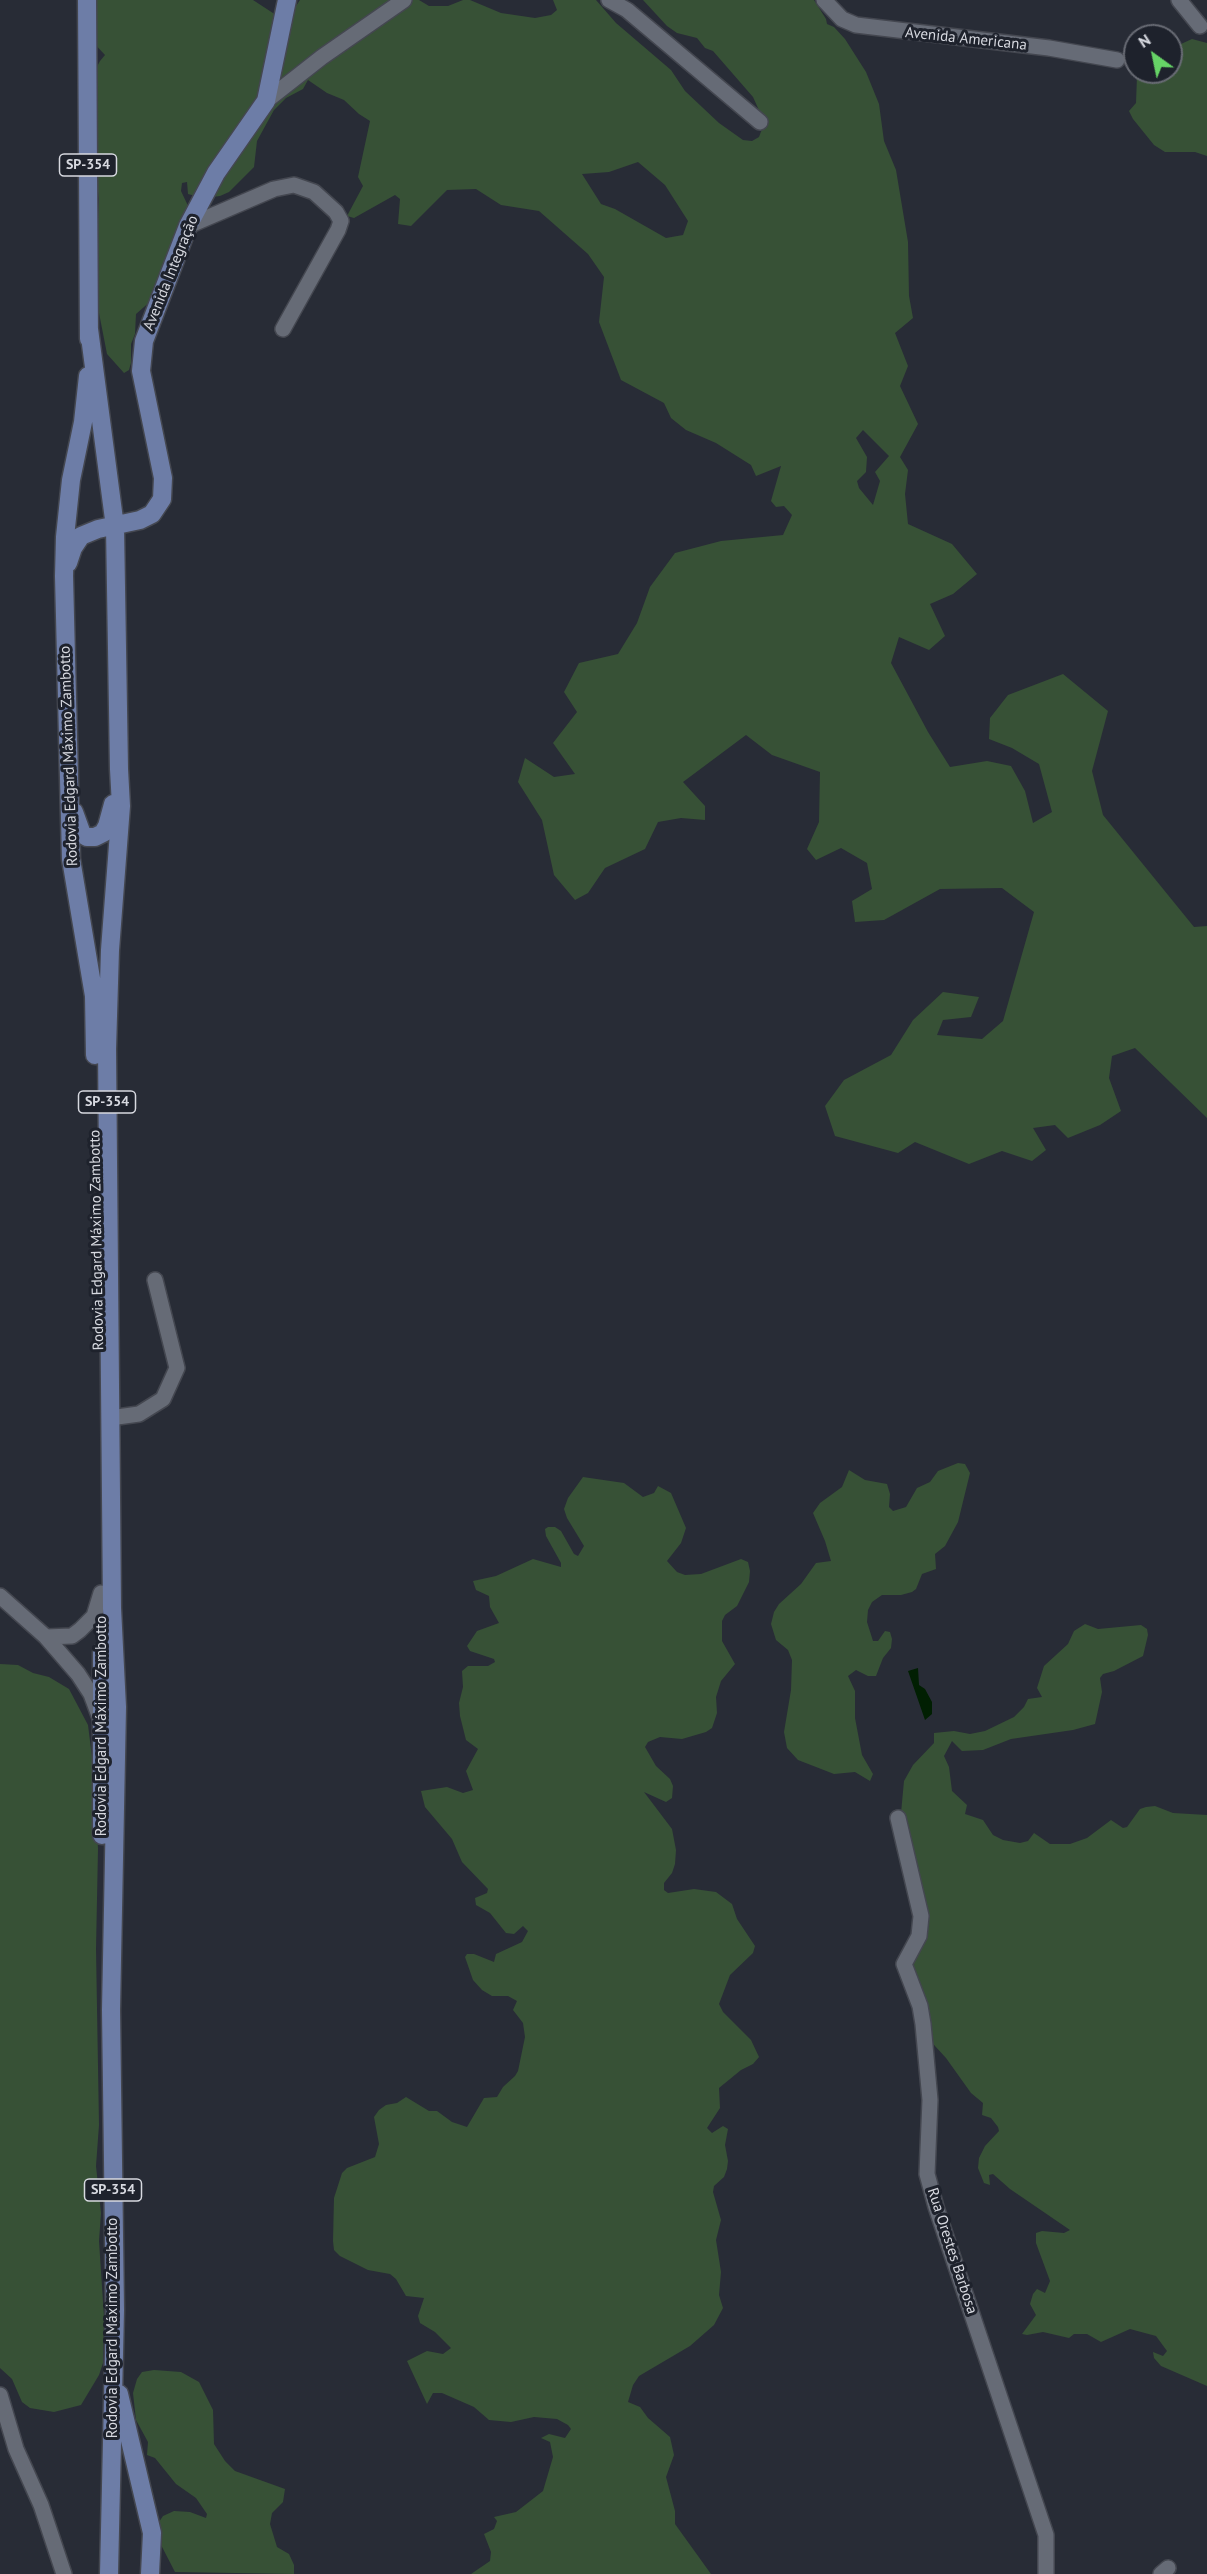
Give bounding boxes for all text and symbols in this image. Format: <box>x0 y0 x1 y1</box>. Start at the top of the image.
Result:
street label: Avenida Americana <box>904 24 1028 54</box>
north arrow <box>1123 24 1183 84</box>
text: N <box>1134 29 1154 52</box>
road number: SP-354 <box>60 154 116 176</box>
street label: Avenida Integração <box>140 213 202 333</box>
street label: Rodovia Edgard Máximo Zambotto <box>56 645 82 867</box>
road number: SP-354 <box>78 1091 136 1113</box>
street label: Rodovia Edgard Máximo Zambotto <box>86 1130 108 1350</box>
street label: Rodovia Edgard Máximo Zambotto <box>93 1616 111 1836</box>
road number: SP-354 <box>84 2179 142 2201</box>
street label: Rua Orestes Barbosa <box>923 2186 981 2316</box>
street label: Rodovia Edgard Máximo Zambotto <box>104 2218 122 2438</box>

